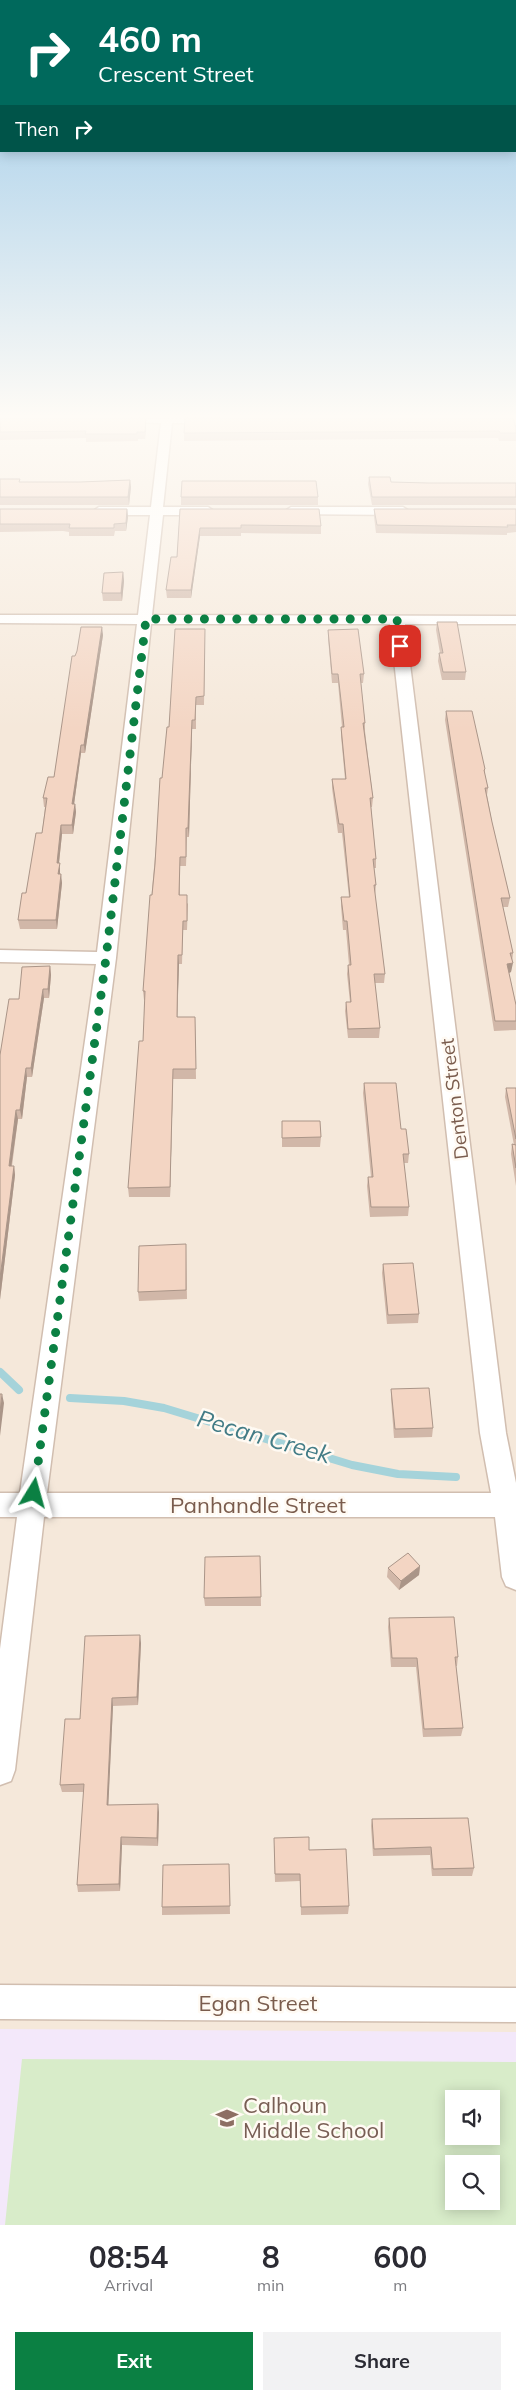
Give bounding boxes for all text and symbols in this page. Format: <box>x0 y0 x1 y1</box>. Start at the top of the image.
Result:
text: 460 m <box>98 17 202 61</box>
icon: right <box>15 20 80 85</box>
text: Crescent Street <box>98 60 254 88</box>
icon: right <box>69 115 97 143</box>
text: Then <box>15 117 59 141</box>
pin <box>379 625 421 667</box>
icon: arrive <box>386 632 414 660</box>
street label: Denton Street <box>435 1037 473 1161</box>
water label: Pecan Creek <box>194 1403 335 1470</box>
position arrow <box>7 1466 59 1518</box>
street label: Panhandle Street <box>170 1491 346 1519</box>
street label: Egan Street <box>199 1989 318 2017</box>
map controls <box>445 2090 500 2210</box>
button: sound <box>445 2090 500 2145</box>
place label: Calhoun Middle School <box>243 2091 384 2144</box>
school or university icon: Calhoun Middle School <box>214 2105 240 2131</box>
button: search <box>445 2155 500 2210</box>
text: 08:54 <box>89 2238 168 2276</box>
text: 8 <box>262 2238 280 2276</box>
text: 600 <box>373 2238 427 2276</box>
text: Arrival <box>104 2275 153 2295</box>
text: min <box>257 2275 284 2295</box>
text: m <box>393 2275 407 2295</box>
button: Exit <box>15 2332 253 2390</box>
button: Share <box>263 2332 501 2390</box>

